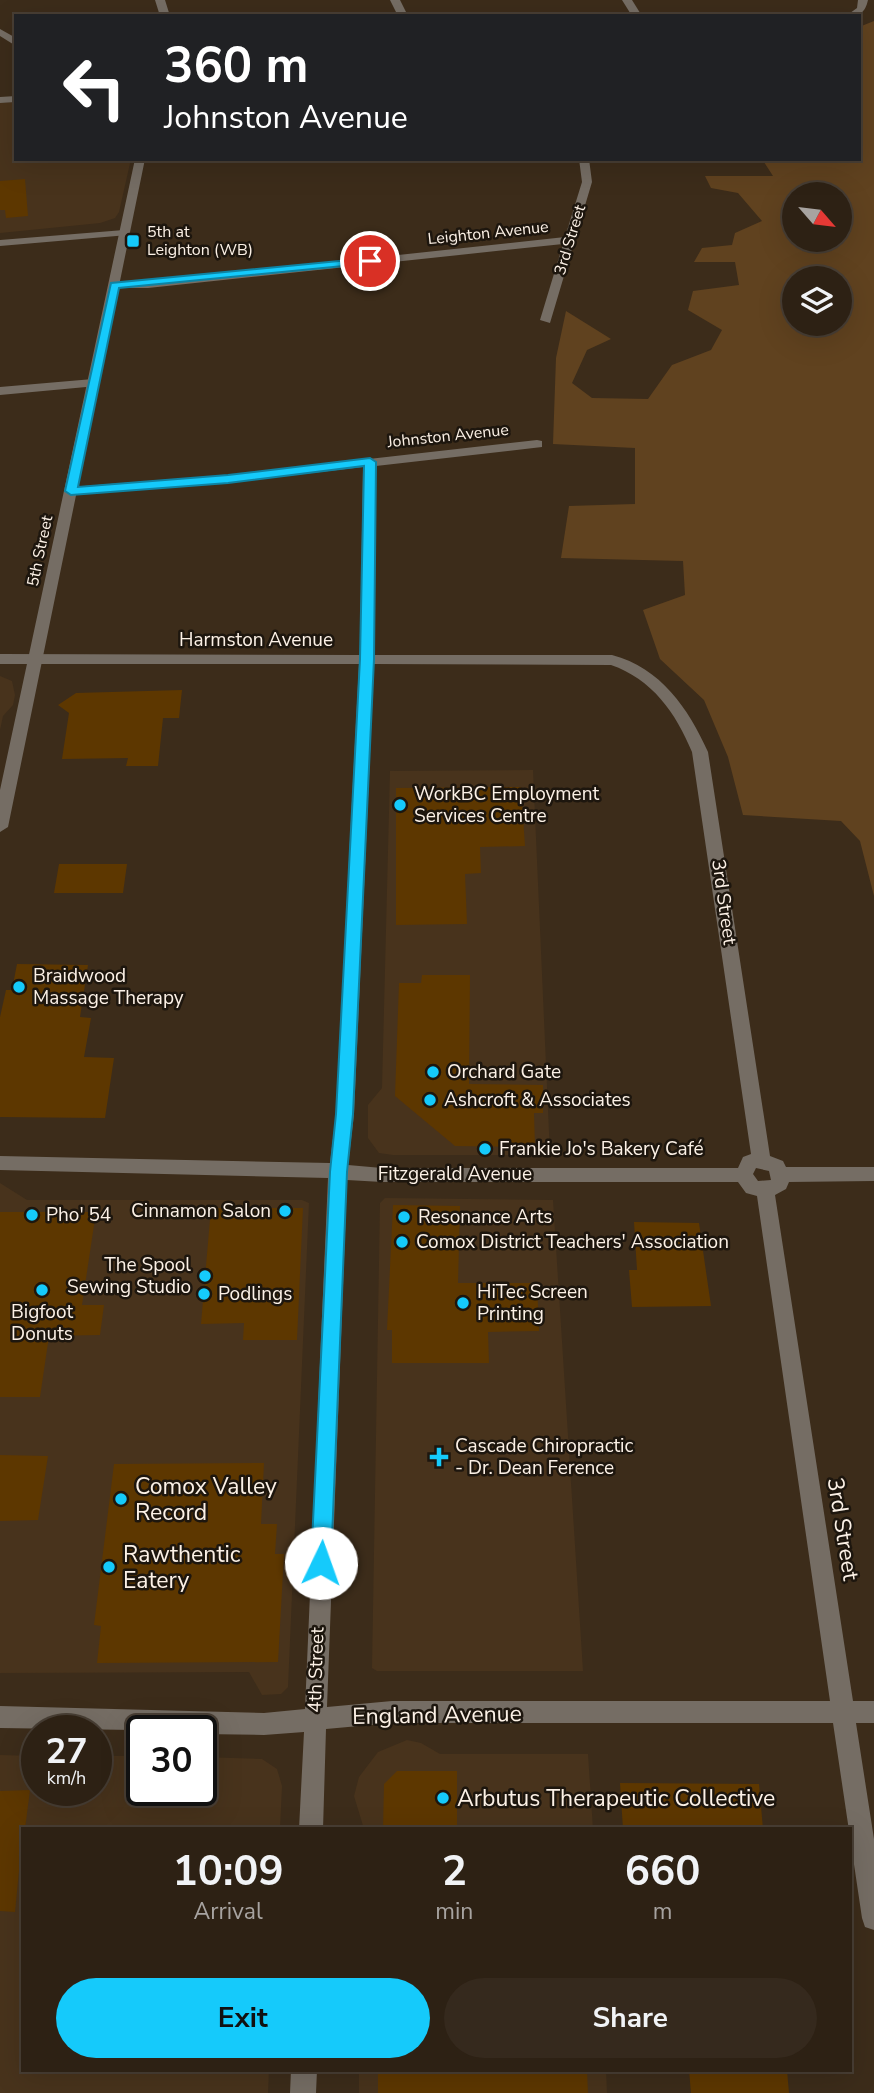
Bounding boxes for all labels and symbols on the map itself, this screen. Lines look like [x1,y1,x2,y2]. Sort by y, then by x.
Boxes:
north arrow [782,182,852,252]
street label: 3rd Street [549,202,591,278]
street label: Leighton Avenue [426,216,550,250]
place label: 5th at Leighton (WB) [147,221,253,261]
pin [340,231,400,291]
marker: 5th at Leighton (WB) [125,233,141,249]
street label: Johnston Avenue [385,419,510,453]
street label: 5th Street [22,513,58,589]
street label: Harmston Avenue [179,627,333,653]
place label: WorkBC Employment Services Centre [414,781,599,829]
marker: WorkBC Employment Services Centre [392,797,408,813]
street label: 3rd Street [705,858,743,947]
place label: Braidwood Massage Therapy [33,963,184,1011]
marker: Braidwood Massage Therapy [11,979,27,995]
place label: Orchard Gate [447,1059,561,1085]
marker: Orchard Gate [425,1064,441,1080]
place label: Ashcroft & Associates [444,1087,631,1113]
marker: Ashcroft & Associates [422,1092,438,1108]
place label: Frankie Jo's Bakery Café [499,1136,704,1162]
marker: Frankie Jo's Bakery Café [477,1141,493,1157]
street label: Fitzgerald Avenue [378,1161,532,1187]
place label: Cinnamon Salon [131,1198,271,1224]
place label: Pho' 54 [46,1202,111,1228]
marker: Cinnamon Salon [277,1203,293,1219]
place label: Resonance Arts [418,1204,553,1230]
marker: Pho' 54 [24,1207,40,1223]
marker: Resonance Arts [396,1209,412,1225]
place label: Comox District Teachers' Association [416,1229,729,1255]
marker: Comox District Teachers' Association [394,1234,410,1250]
place label: The Spool Sewing Studio [67,1252,191,1300]
marker: The Spool Sewing Studio [197,1268,213,1284]
place label: HiTec Screen Printing [477,1279,588,1327]
place label: Podlings [218,1281,292,1307]
marker: Bigfoot Donuts [34,1282,50,1298]
marker: Podlings [196,1286,212,1302]
marker: HiTec Screen Printing [455,1295,471,1311]
place label: Bigfoot Donuts [11,1299,73,1347]
place label: Cascade Chiropractic - Dr. Dean Ference [455,1433,633,1481]
marker: Cascade Chiropractic - Dr. Dean Ference [429,1447,449,1467]
place label: Comox Valley Record [135,1471,277,1528]
street label: 3rd Street [820,1475,867,1584]
marker: Comox Valley Record [113,1491,129,1507]
position arrow [284,1526,358,1600]
place label: Rawthentic Eatery [123,1539,241,1596]
marker: Rawthentic Eatery [101,1559,117,1575]
street label: 4th Street [302,1626,330,1713]
street label: England Avenue [352,1698,522,1732]
speed limit sign: 30 [126,1715,217,1806]
place label: Arbutus Therapeutic Collective [457,1783,775,1814]
marker: Arbutus Therapeutic Collective [435,1790,451,1806]

